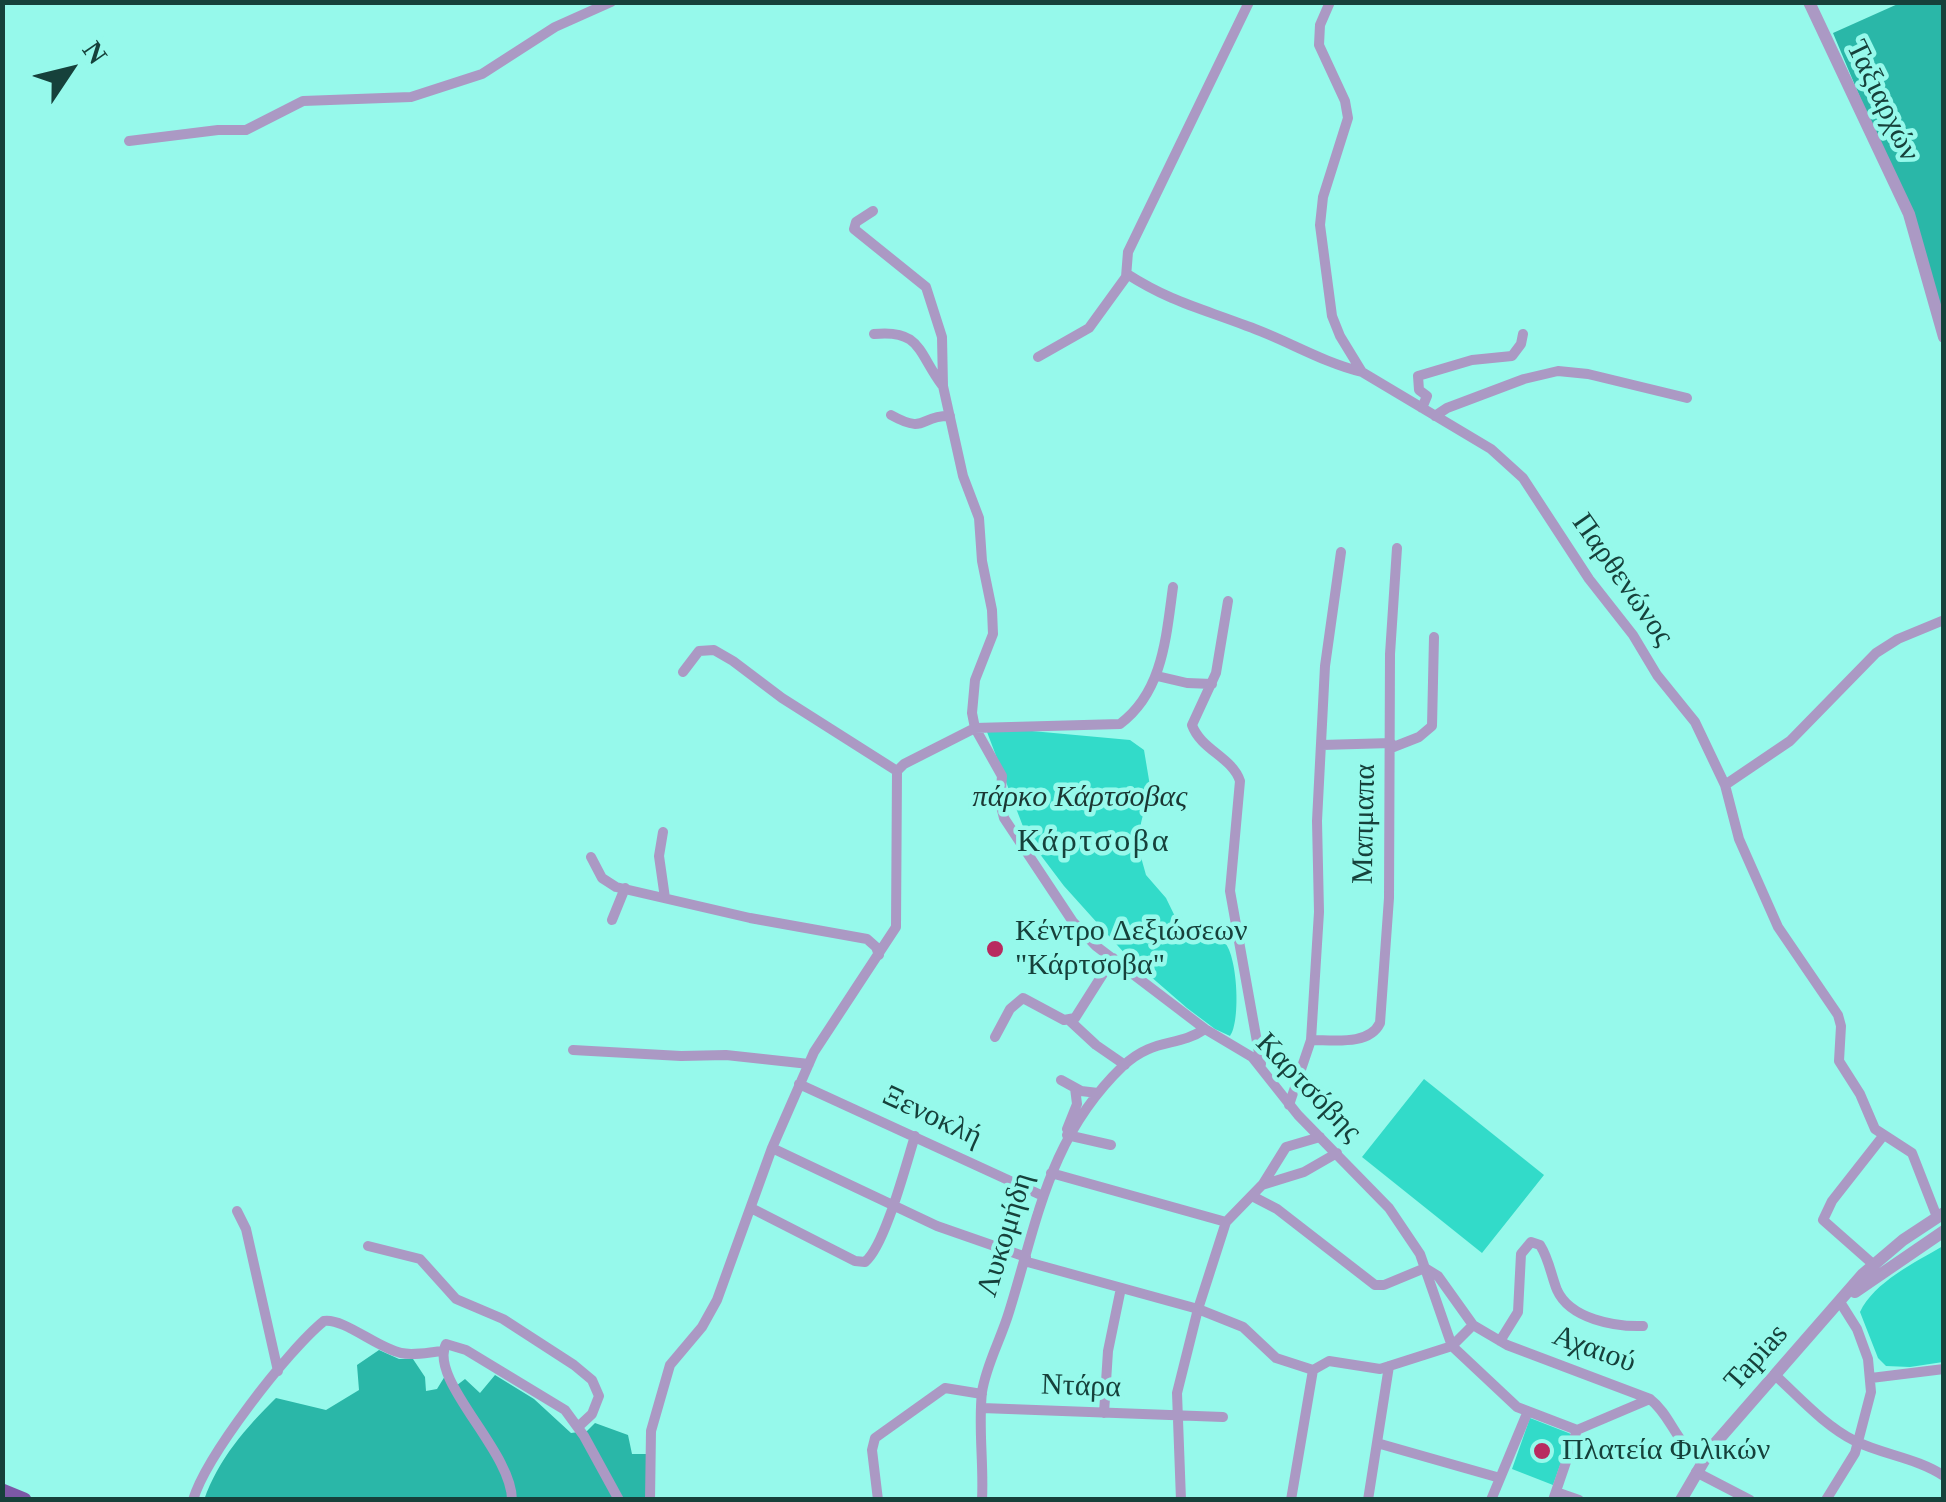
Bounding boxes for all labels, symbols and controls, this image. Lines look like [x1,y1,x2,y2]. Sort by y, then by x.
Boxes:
north arrow [20,20,120,120]
text: N [76,35,113,70]
street label: Ταξιαρχών [1837,35,1927,167]
street label: Παρθενώνος [1563,507,1681,653]
street label: Μαπμαπα [1346,764,1384,884]
park label: πάρκο Κάρτσοβας [973,780,1187,816]
district label: Κάρτσοβα [1017,824,1171,862]
place label: Κέντρο Δεξιώσεων "Κάρτσοβα" [1015,914,1248,984]
marker: Κέντρο Δεξιώσεων "Κάρτσοβα" [984,938,1006,960]
street label: Καρτσόβης [1247,1026,1369,1150]
street label: Ξενοκλή [877,1078,987,1156]
street label: Λυκομήδη [970,1169,1042,1301]
street label: Tapias [1718,1317,1796,1399]
street label: Αχαιού [1547,1318,1641,1382]
street label: Ντάρα [1040,1368,1122,1406]
place label: Πλατεία Φιλικών [1562,1433,1770,1469]
marker: Πλατεία Φιλικών [1531,1440,1553,1462]

